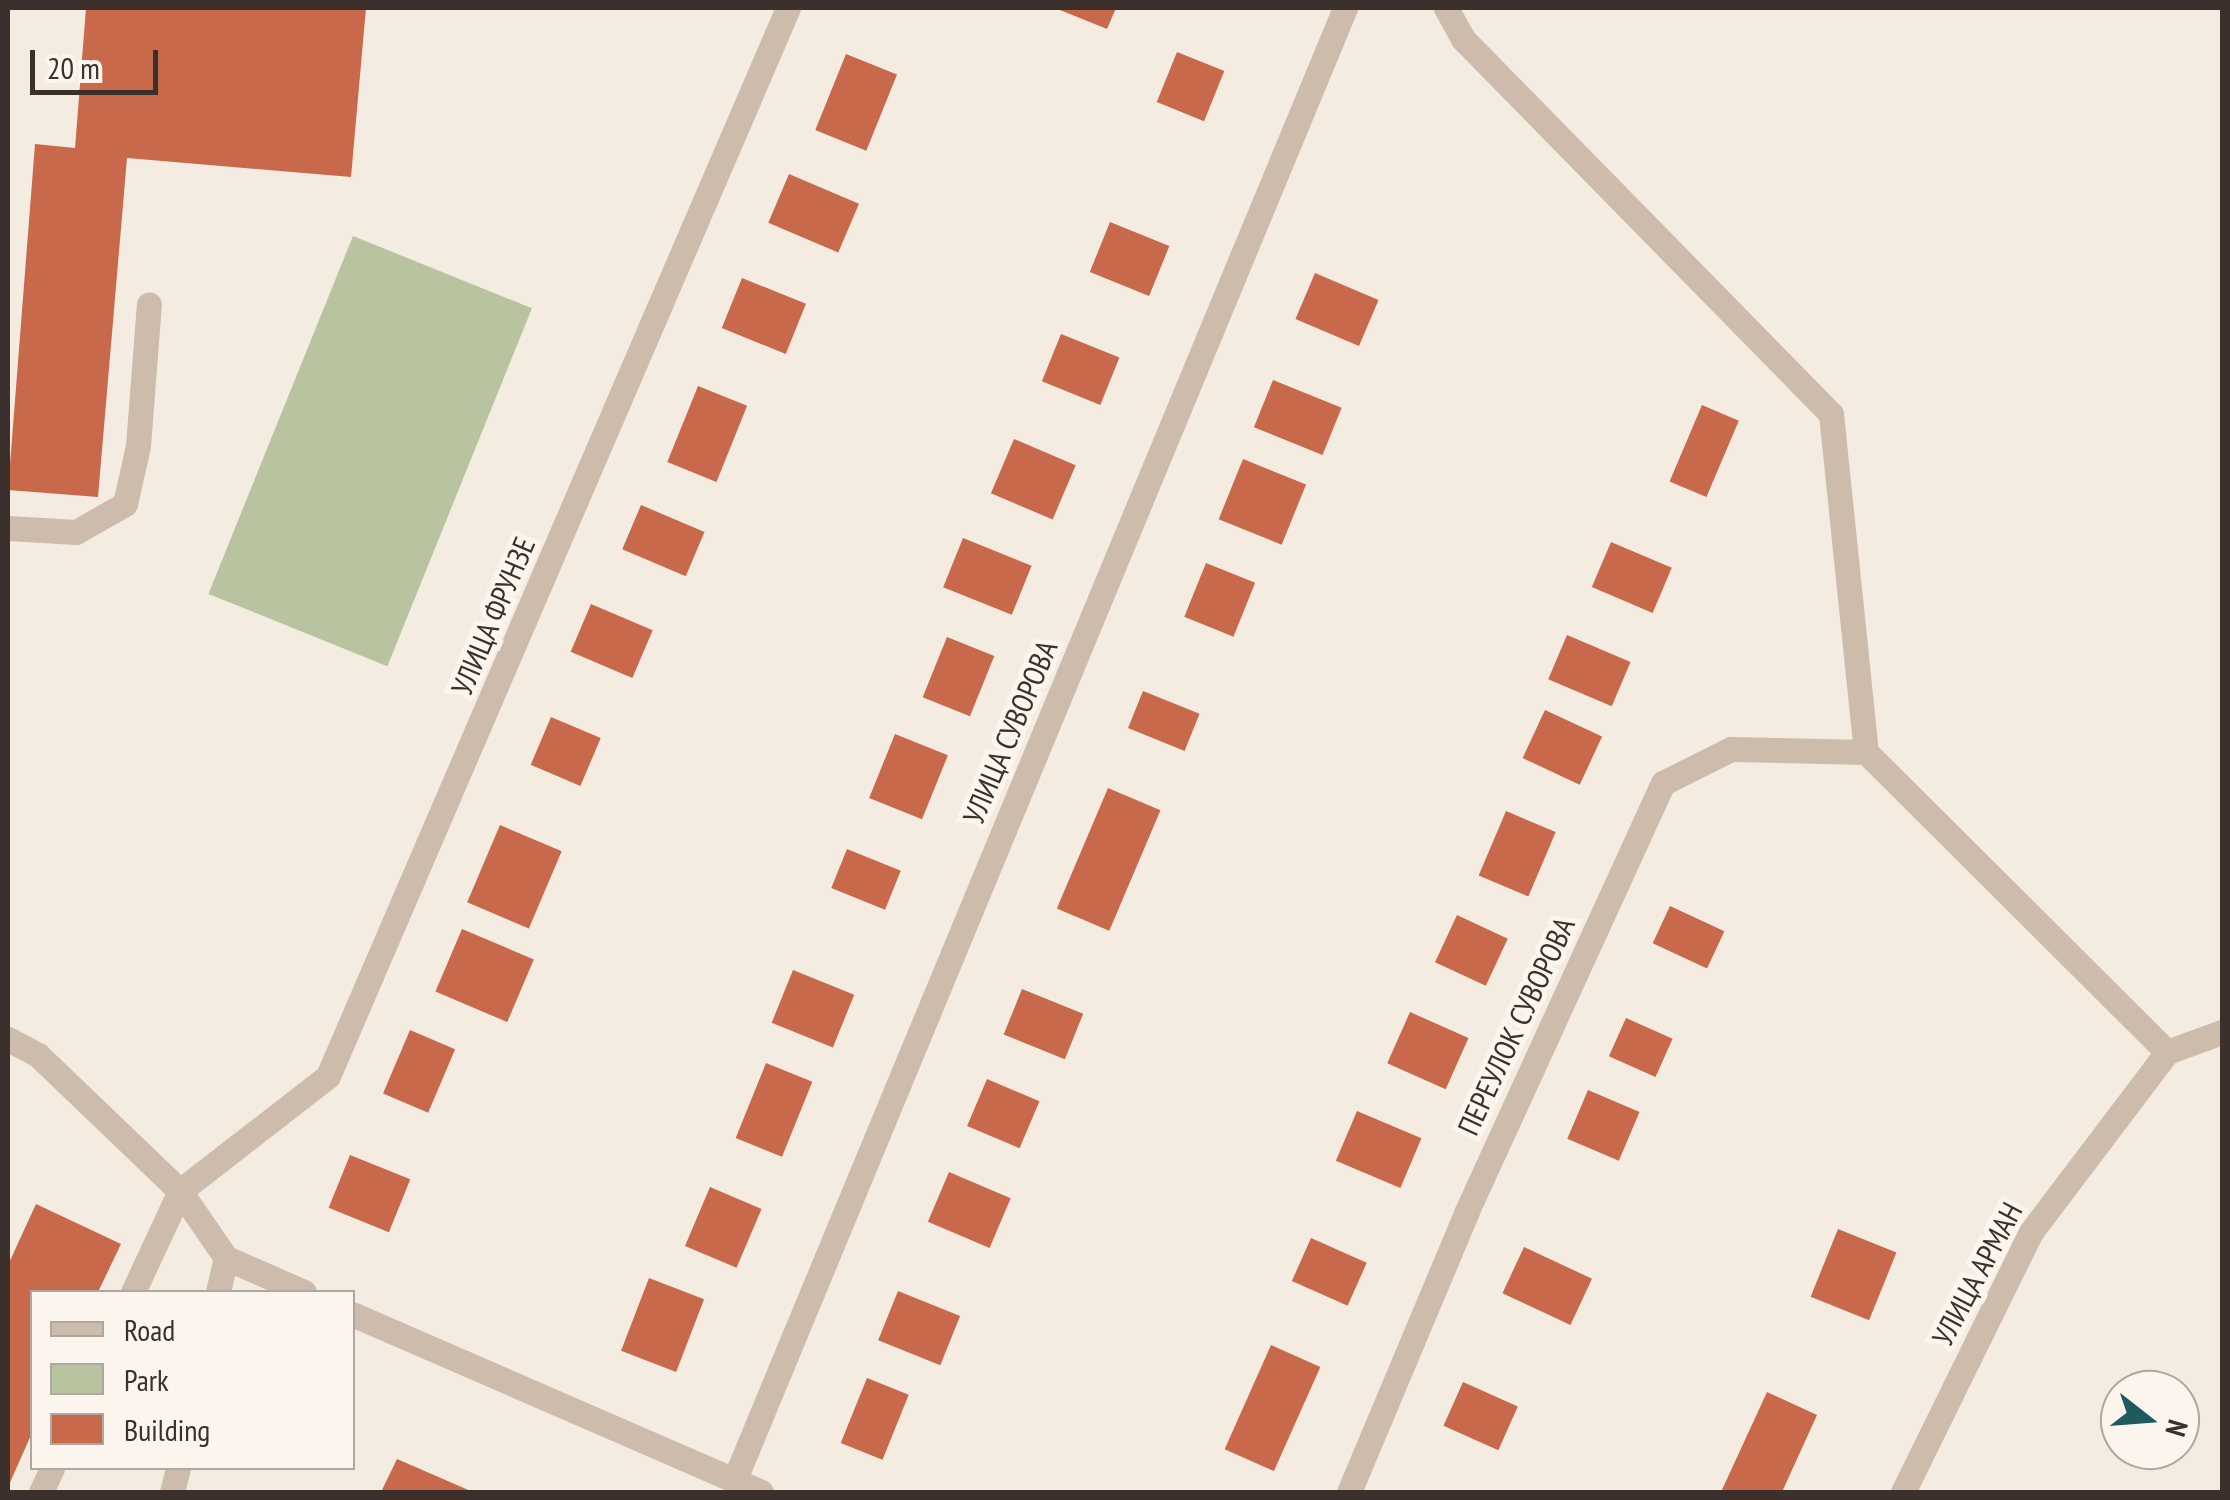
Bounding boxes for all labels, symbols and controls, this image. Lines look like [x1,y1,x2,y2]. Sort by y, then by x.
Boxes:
scale bar [35,30,162,92]
text: 20 m [47,48,100,87]
street label: УЛИЦА ФРУНЗЕ [443,531,543,701]
street label: УЛИЦА СУВОРОВА [955,634,1065,830]
street label: ПЕРЕУЛОК СУВОРОВА [1450,911,1582,1141]
street label: УЛИЦА АРМАН [1924,1195,2030,1353]
legend [30,1290,355,1470]
text: Road [124,1310,175,1349]
text: Park [124,1360,169,1399]
north arrow [2100,1370,2200,1470]
text: Building [124,1410,210,1449]
text: N [2157,1416,2197,1441]

